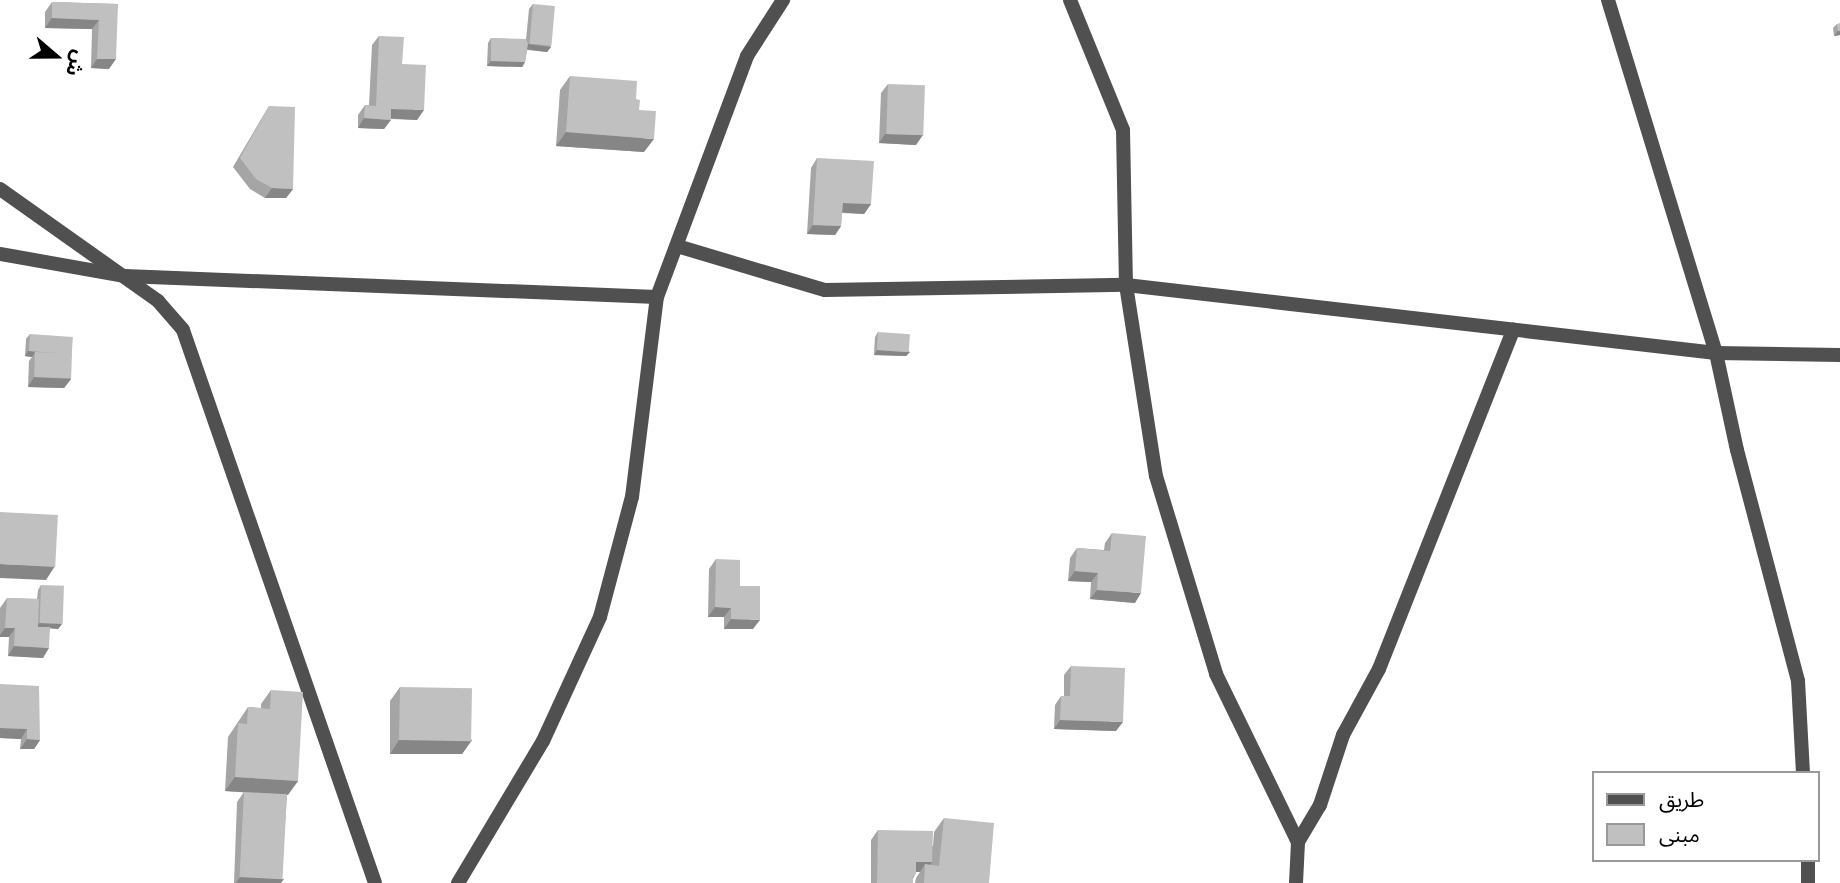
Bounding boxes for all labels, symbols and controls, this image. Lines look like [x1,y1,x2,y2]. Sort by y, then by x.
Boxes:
north arrow [21,21,91,91]
text: ش [59,47,93,80]
legend [1591,771,1819,862]
text: طريق [1659,785,1704,814]
text: مبنى [1659,820,1700,849]

